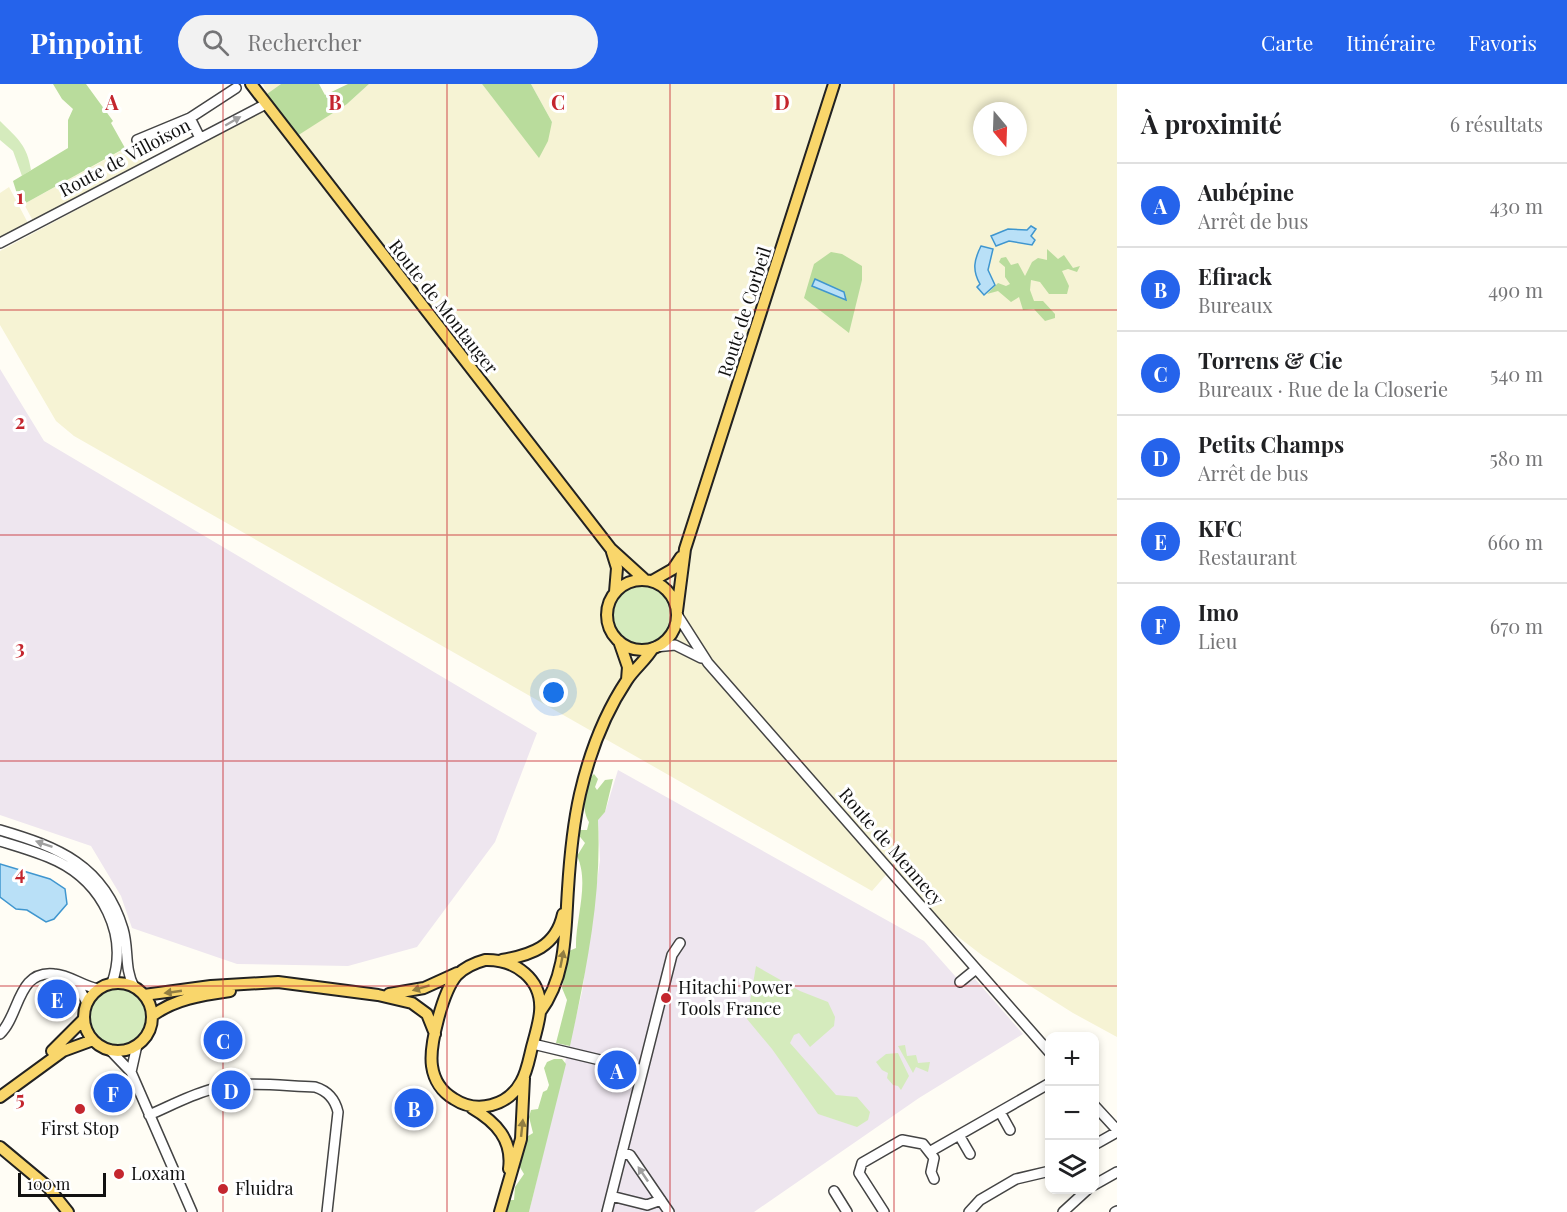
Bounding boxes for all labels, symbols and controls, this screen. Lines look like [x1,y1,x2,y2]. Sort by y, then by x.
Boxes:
search box [178,15,598,69]
text: Pinpoint [30,24,142,61]
icon: search [199,26,232,59]
text: Rechercher [247,27,362,57]
text: Carte [1261,28,1313,56]
text: Itinéraire [1346,28,1436,56]
text: Favoris [1469,28,1537,56]
text: A [104,88,119,115]
text: B [328,88,342,115]
text: C [551,88,565,115]
text: D [774,88,790,115]
north arrow [973,102,1027,156]
text: À proximité [1141,106,1282,141]
text: 6 résultats [1450,110,1543,137]
street label: Route de Villoison [55,112,195,202]
one-way arrow [225,115,241,126]
text: Aubépine [1198,177,1294,207]
text: 1 [16,182,24,209]
text: A [1154,192,1167,219]
text: 430 m [1490,192,1543,219]
text: Arrêt de bus [1198,207,1308,234]
street label: Route de Montauger [384,234,504,378]
street label: Route de Corbeil [712,244,776,380]
text: Efirack [1198,261,1272,291]
text: B [1154,276,1167,303]
text: 490 m [1488,276,1543,303]
text: Bureaux [1198,291,1273,318]
text: Torrens & Cie [1198,345,1343,375]
text: C [1153,360,1168,387]
text: 540 m [1490,360,1543,387]
text: Bureaux · Rue de la Closerie [1198,375,1448,402]
text: 2 [15,407,25,434]
text: Petits Champs [1198,429,1344,459]
text: D [1153,444,1168,471]
text: 580 m [1490,444,1543,471]
text: Arrêt de bus [1198,459,1308,486]
text: KFC [1198,513,1242,543]
text: E [1154,528,1167,555]
text: 660 m [1488,528,1543,555]
text: Restaurant [1198,543,1297,570]
text: Imo [1198,597,1239,627]
text: F [1155,612,1166,639]
text: 670 m [1490,612,1543,639]
text: Lieu [1198,627,1237,654]
text: 3 [15,633,25,660]
your location [539,678,568,707]
street label: Route de Mennecy [834,782,950,910]
one-way arrow [35,839,53,848]
text: 4 [15,858,25,885]
one-way arrow [558,949,567,968]
place label: Hitachi Power Tools France [678,975,792,1020]
pin: E [38,976,76,1022]
one-way arrow [412,984,430,993]
one-way arrow [164,987,183,996]
marker: Hitachi Power Tools France [659,991,673,1005]
pin: C [204,1018,242,1062]
map controls [1045,1032,1099,1194]
button: + [1045,1032,1099,1086]
pin: A [598,1048,636,1092]
pin: D [212,1068,250,1112]
pin: F [94,1070,132,1116]
text: 5 [15,1084,25,1111]
pin: B [394,1086,434,1130]
button: − [1045,1086,1099,1140]
marker: First Stop [73,1102,87,1116]
place label: First Stop [41,1116,119,1140]
one-way arrow [517,1118,527,1137]
button: layers [1045,1140,1099,1194]
place label: Loxam [131,1161,185,1185]
one-way arrow [638,1166,649,1182]
marker: Loxam [112,1167,126,1181]
scale bar [18,1170,106,1198]
text: 100 m [27,1173,70,1194]
place label: Fluidra [235,1176,293,1200]
marker: Fluidra [216,1182,230,1196]

